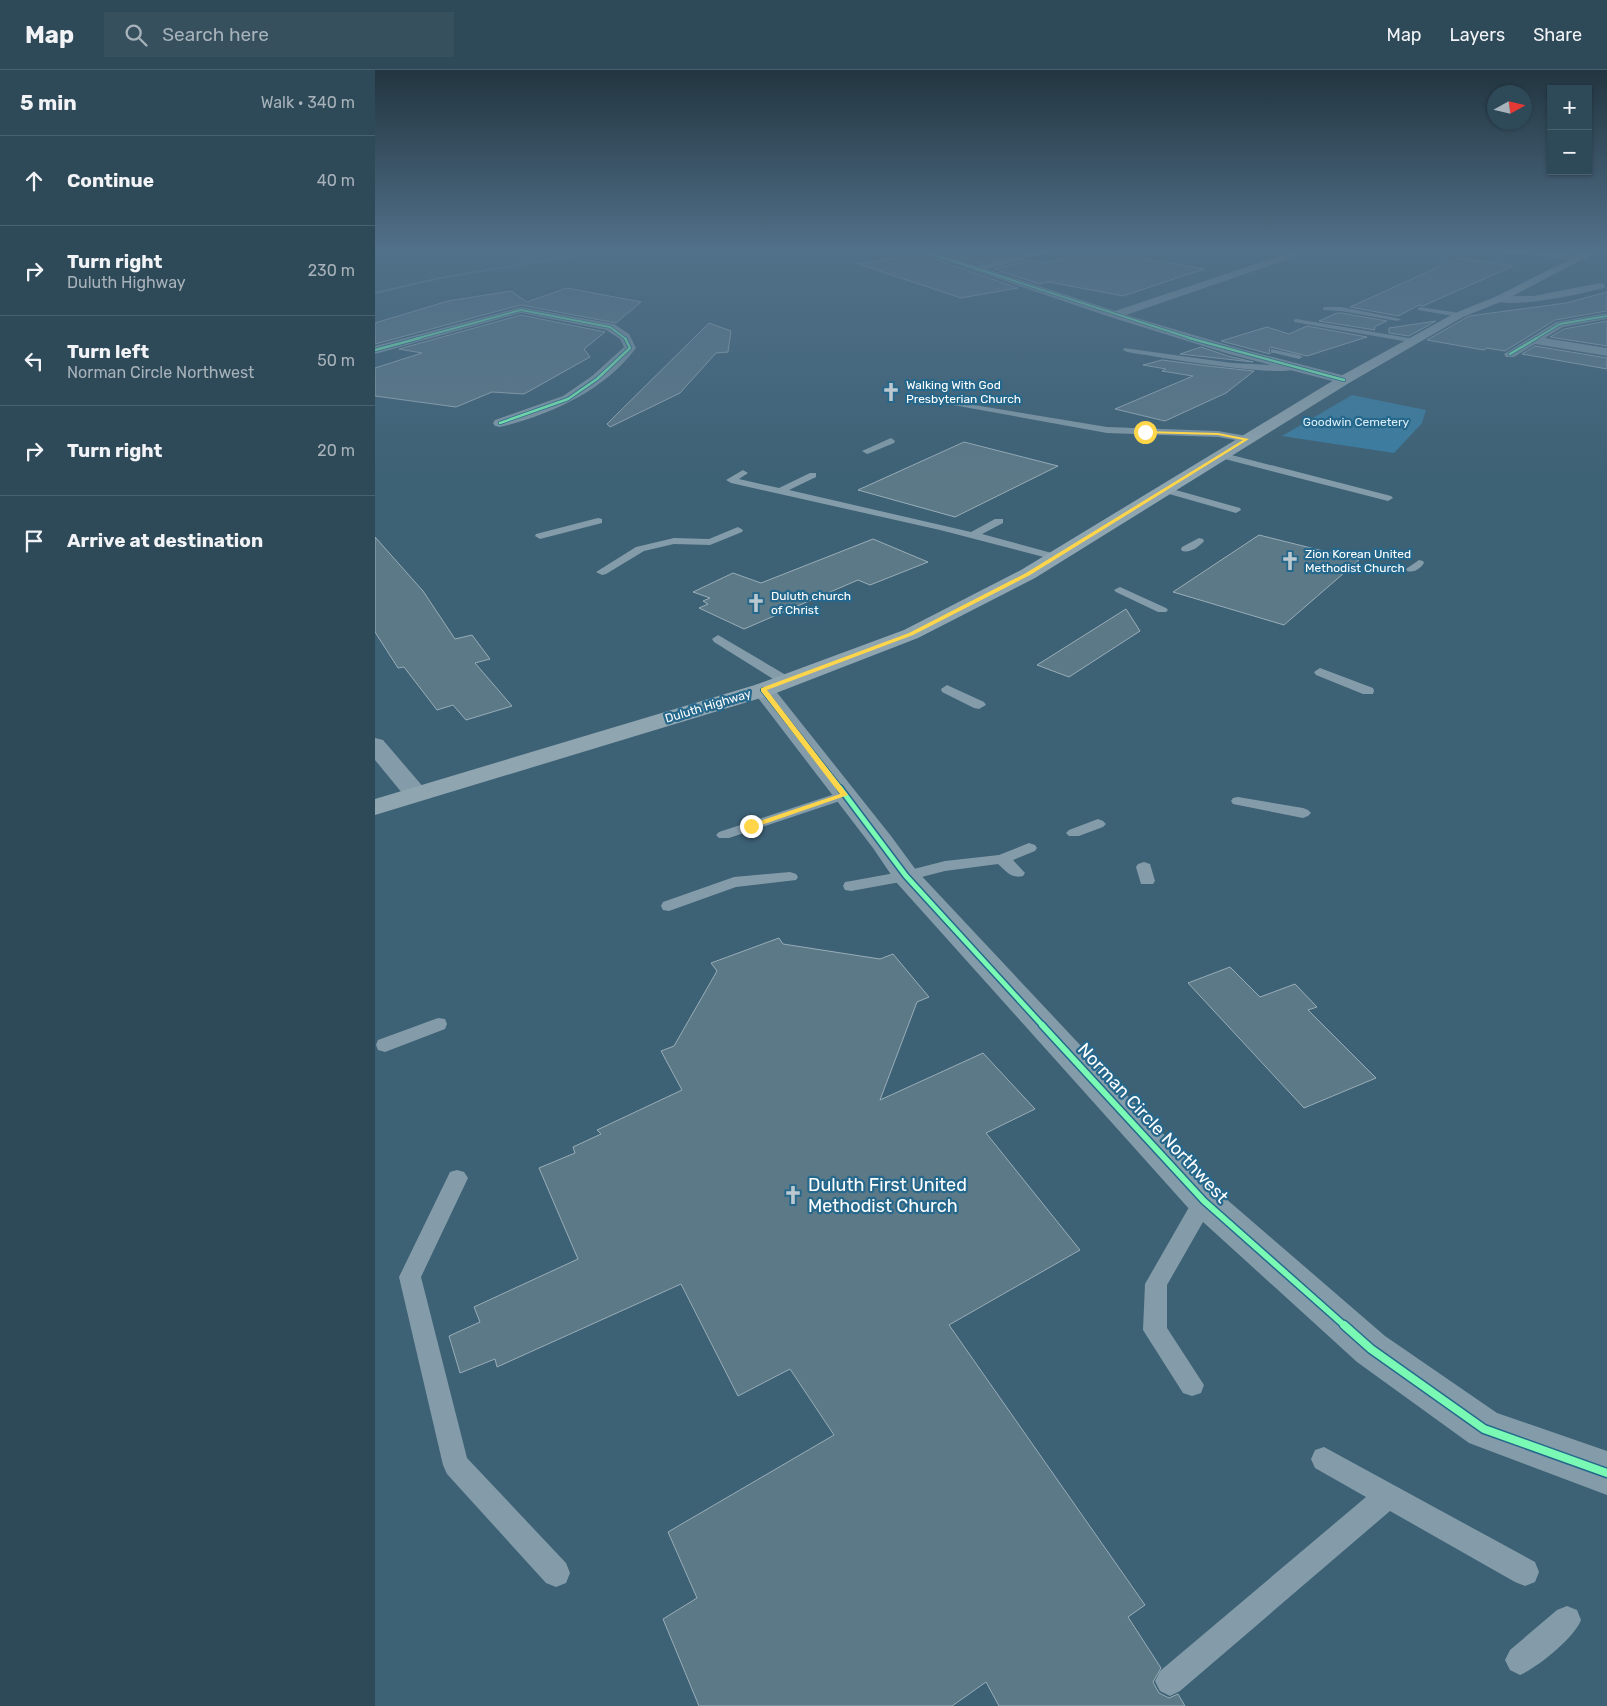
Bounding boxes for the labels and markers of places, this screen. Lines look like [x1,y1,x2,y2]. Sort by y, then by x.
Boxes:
place label: Walking With God Presbyterian Church [906,378,1021,406]
church icon: Walking With God Presbyterian Church [880,381,902,403]
place label: Zion Korean United Methodist Church [1305,547,1411,575]
church icon: Zion Korean United Methodist Church [1279,550,1301,572]
place label: Duluth church of Christ [771,589,851,617]
church icon: Duluth church of Christ [745,592,767,614]
place label: Duluth First United Methodist Church [808,1174,967,1217]
church icon: Duluth First United Methodist Church [782,1184,804,1206]

